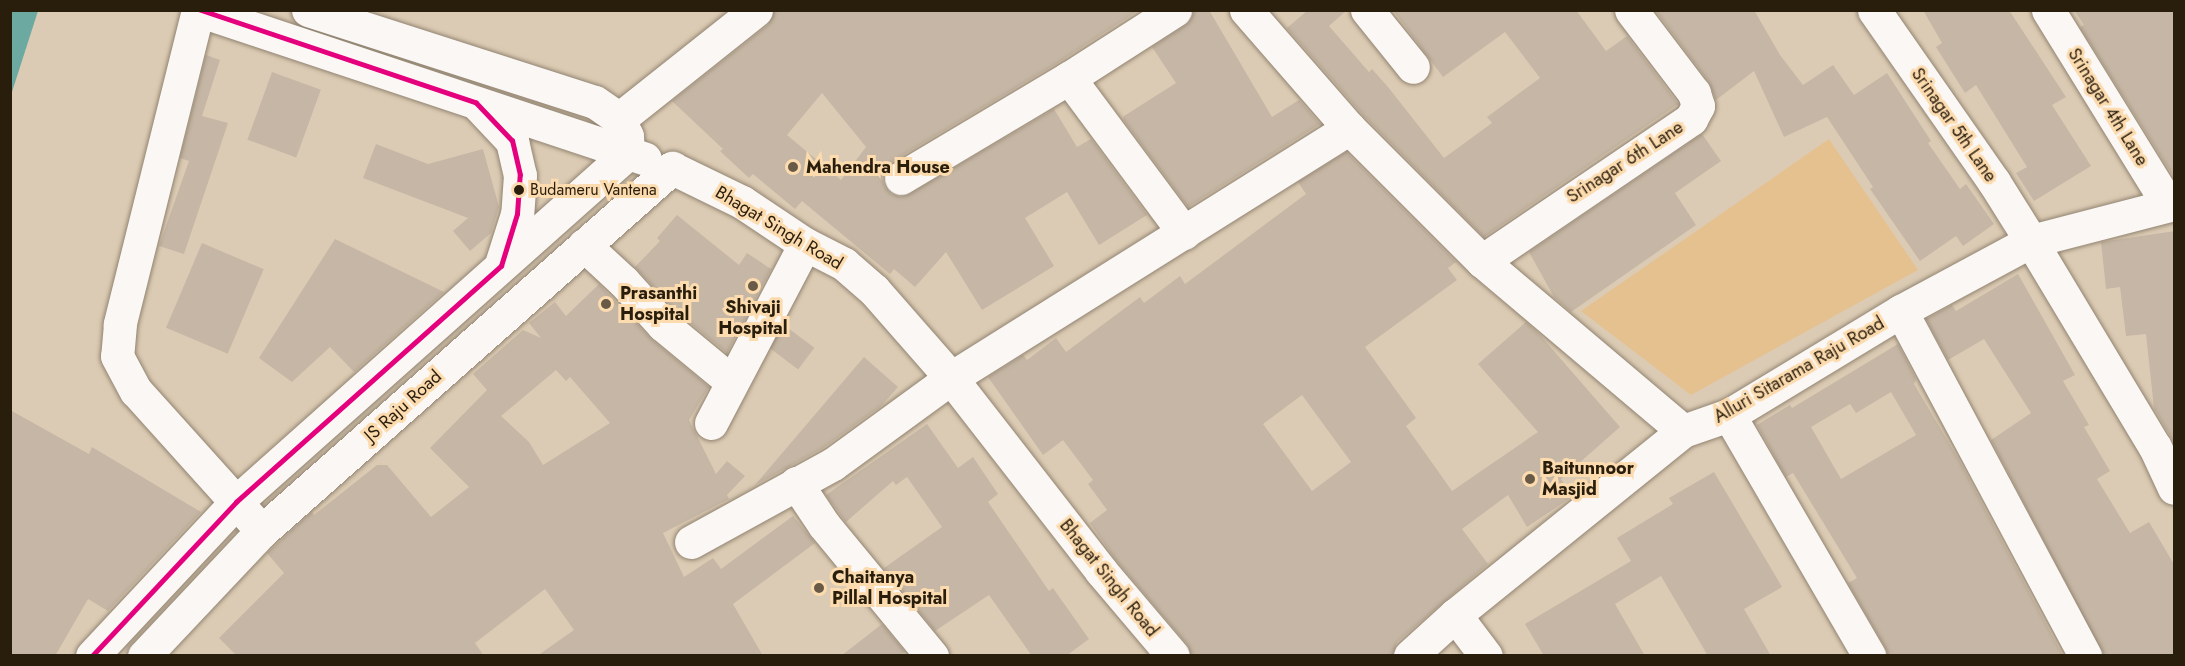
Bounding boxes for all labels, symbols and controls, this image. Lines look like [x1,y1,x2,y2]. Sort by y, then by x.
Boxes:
street label: Srinagar 4th Lane [2063,44,2153,170]
street label: Srinagar 5th Lane [1907,64,2001,186]
street label: Srinagar 6th Lane [1563,116,1687,208]
place label: Mahendra House [806,156,950,178]
marker: Mahendra House [784,158,802,176]
place label: Budameru Vantena [530,180,657,200]
street label: Bhagat Singh Road [711,181,847,275]
marker: Budameru Vantena [513,184,525,196]
marker: Shivaji Hospital [744,277,762,295]
place label: Prasanthi Hospital [620,283,697,326]
marker: Prasanthi Hospital [597,295,615,313]
place label: Shivaji Hospital [718,297,788,340]
street label: Alluri Sitarama Raju Road [1710,312,1888,428]
street label: JS Raju Road [360,366,446,446]
place label: Baitunnoor Masjid [1542,458,1634,500]
marker: Baitunnoor Masjid [1523,472,1537,486]
street label: Bhagat Singh Road [1055,515,1163,641]
place label: Chaitanya Pillal Hospital [832,567,947,610]
marker: Chaitanya Pillal Hospital [810,579,828,597]

